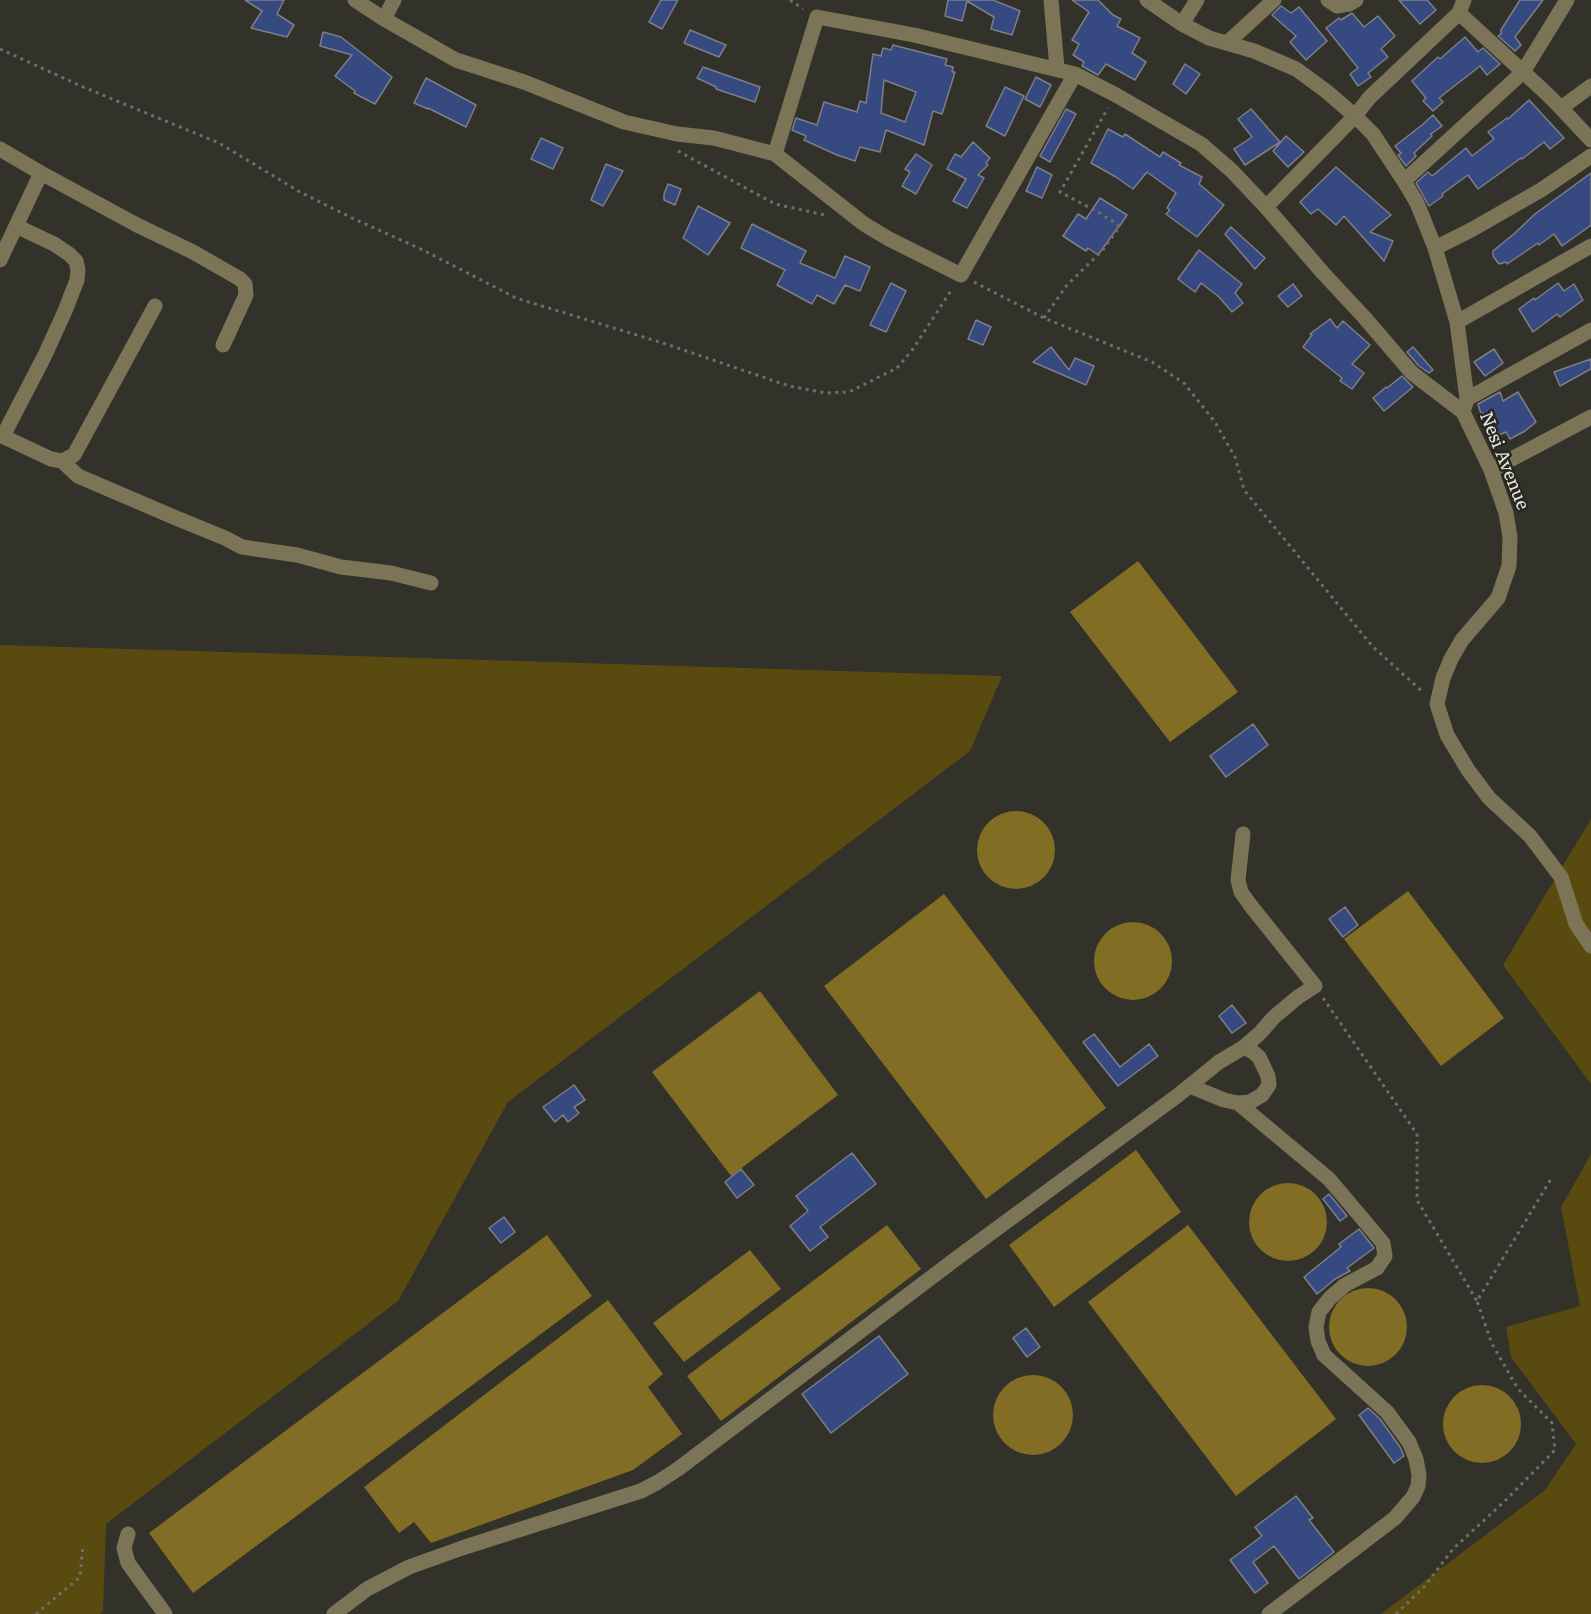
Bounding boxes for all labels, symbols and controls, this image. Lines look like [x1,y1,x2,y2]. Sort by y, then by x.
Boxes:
street label: Nesi Avenue [1474,409,1534,513]

